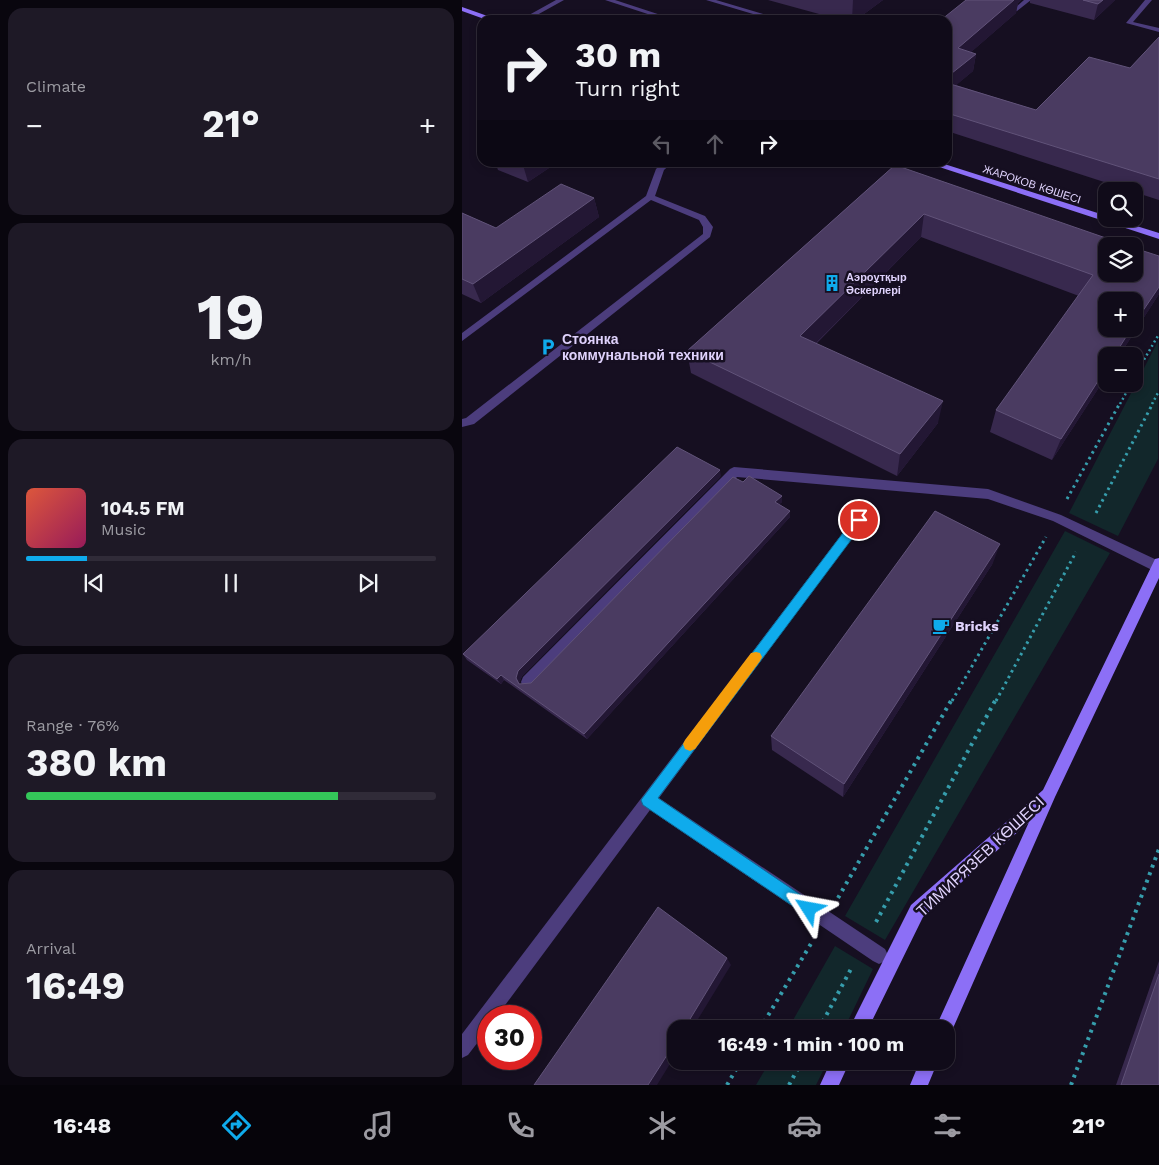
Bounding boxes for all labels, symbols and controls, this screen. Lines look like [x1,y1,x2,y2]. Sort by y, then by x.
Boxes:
text: 30 m [575,34,661,76]
icon: right [492,35,557,100]
text: Turn right [575,76,680,101]
text: Climate [26,77,86,96]
text: 21° [202,102,260,146]
text: − [26,109,43,142]
text: + [419,109,436,142]
icon: left [648,130,676,158]
icon: ahead [701,130,729,158]
icon: right [754,130,782,158]
street label: ЖАРОКОВ КӨШЕСІ [981,162,1083,206]
map controls [1098,182,1143,392]
button: search [1098,182,1143,227]
button: layers [1098,237,1143,282]
place label: Аэроұтқыр Әскерлері [846,271,907,297]
building icon: Аэроұтқыр Әскерлері [822,273,842,293]
text: 19 [197,279,265,355]
button: + [1098,292,1143,337]
place label: Стоянка коммунальной техники [562,331,724,363]
parking icon: Стоянка коммунальной техники [538,337,558,357]
button: − [1098,347,1143,392]
text: km/h [210,350,252,369]
text: 104.5 FM [101,497,185,520]
pin [838,499,880,541]
icon: arrive [845,506,873,534]
text: Music [101,520,146,539]
icon: previous [80,569,108,597]
icon: pause [217,569,245,597]
icon: next [354,569,382,597]
cafe icon: Bricks [931,616,951,636]
place label: Bricks [955,618,999,634]
text: Range · 76% [26,716,119,735]
text: 380 km [26,741,167,785]
street label: ТИМИРЯЗЕВ КӨШЕСІ [913,792,1048,920]
position arrow [782,882,834,934]
text: Arrival [26,939,76,958]
text: 16:49 [26,964,125,1008]
speed limit sign: 30 [477,1005,542,1070]
text: 16:49 · 1 min · 100 m [718,1033,904,1056]
icon: directions [219,1108,254,1143]
icon: music [361,1108,396,1143]
icon: phone [503,1108,538,1143]
icon: climate [645,1108,680,1143]
icon: car [787,1108,822,1143]
icon: filters [930,1108,965,1143]
text: 16:48 [54,1113,111,1138]
text: 21° [1072,1113,1105,1138]

